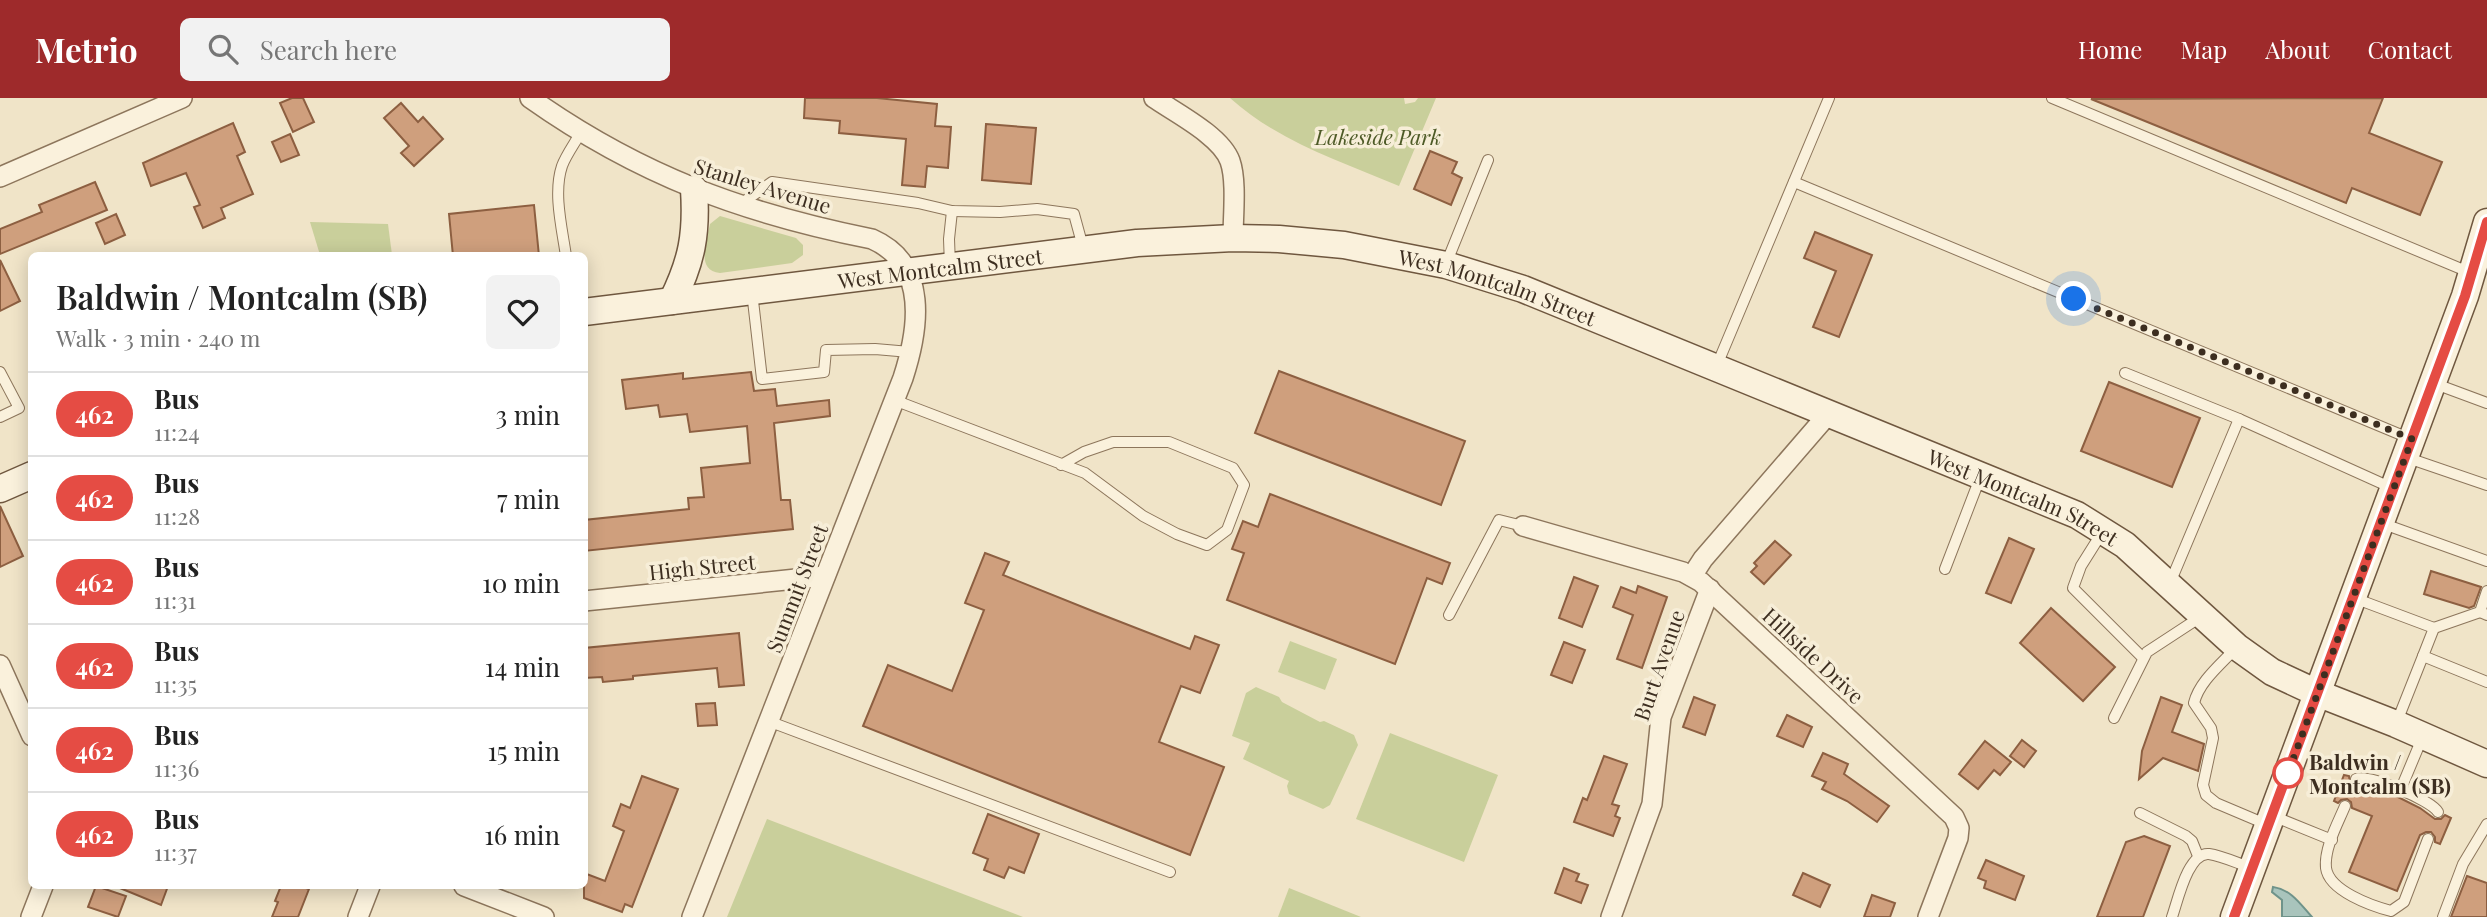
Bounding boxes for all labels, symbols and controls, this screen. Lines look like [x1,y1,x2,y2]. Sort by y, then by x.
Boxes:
search box [180,18,670,81]
text: Metrio [35,27,138,71]
icon: search [204,30,242,68]
text: Search here [260,32,397,67]
text: Home [2078,33,2142,65]
text: Map [2180,33,2227,65]
text: About [2265,33,2329,65]
text: Contact [2367,33,2452,65]
park label: Lakeside Park [1314,122,1441,150]
street label: Stanley Avenue [691,151,835,219]
street label: West Montcalm Street [835,241,1045,294]
street label: West Montcalm Street [1395,242,1601,332]
text: Baldwin / Montcalm (SB) [56,274,428,318]
button: heart [486,275,560,349]
your location [2056,281,2091,316]
text: Walk · 3 min · 240 m [56,322,260,353]
text: Bus [154,381,199,416]
text: 3 min [496,397,560,432]
text: 462 [75,398,114,430]
text: 11:24 [154,416,200,447]
street label: West Montcalm Street [1923,441,2124,552]
text: Bus [154,465,199,500]
text: 7 min [497,481,560,516]
text: 462 [75,482,114,514]
text: 11:28 [154,500,200,531]
street label: Summit Street [759,519,834,656]
street label: High Street [647,546,757,586]
text: Bus [154,549,199,584]
text: 10 min [482,565,560,600]
text: 462 [75,566,114,598]
text: 11:31 [154,584,196,615]
street label: Hillside Drive [1757,601,1871,709]
street label: Burt Avenue [1626,606,1690,724]
text: Bus [154,633,199,668]
text: 14 min [485,649,560,684]
text: 462 [75,650,114,682]
text: 11:35 [154,668,197,699]
text: Bus [154,717,199,752]
text: 15 min [488,733,560,768]
text: 462 [75,734,114,766]
place label: Baldwin / Montcalm (SB) [2309,747,2451,799]
text: 11:36 [154,752,199,783]
marker: Baldwin / Montcalm (SB) [2273,758,2303,788]
text: Bus [154,801,199,836]
text: 16 min [484,817,560,852]
text: 462 [75,818,114,850]
text: 11:37 [154,836,197,867]

